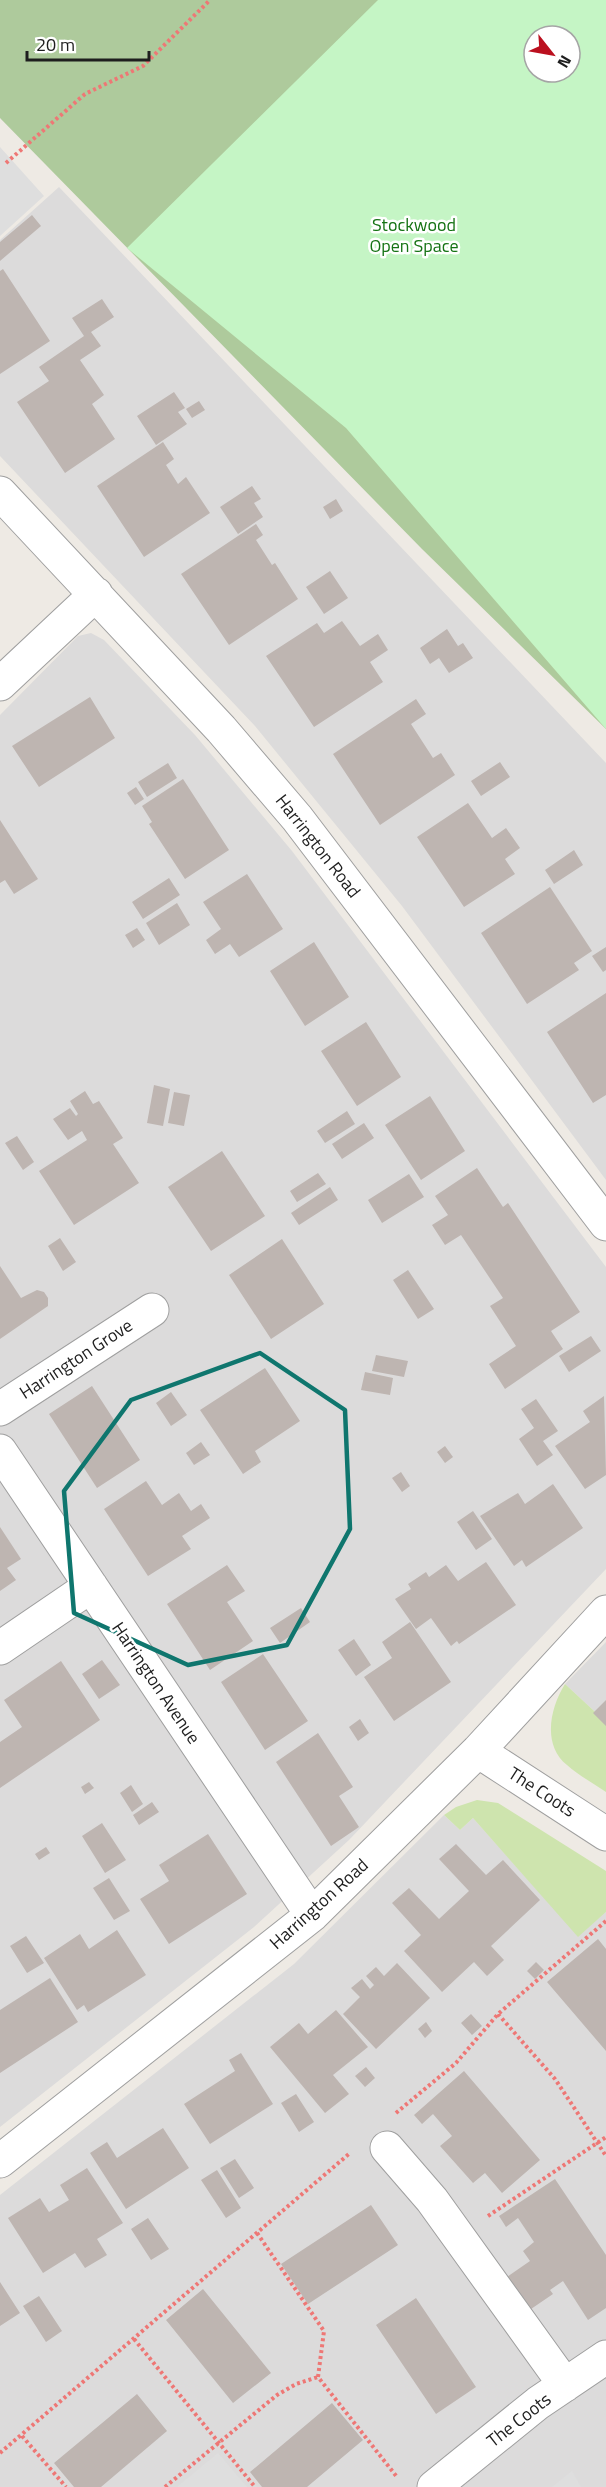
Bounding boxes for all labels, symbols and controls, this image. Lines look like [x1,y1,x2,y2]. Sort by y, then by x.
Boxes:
scale bar [27,24,148,62]
north arrow [522,24,582,84]
text: 20 m [36,31,75,58]
text: N [552,51,578,73]
park label: Stockwood Open Space [369,211,459,259]
street label: Harrington Road [269,788,367,903]
street label: Harrington Grove [14,1312,138,1405]
street label: Harrington Avenue [105,1616,207,1749]
street label: The Coots [503,1760,581,1823]
street label: Harrington Road [263,1852,374,1955]
street label: The Coots [481,2386,557,2453]

